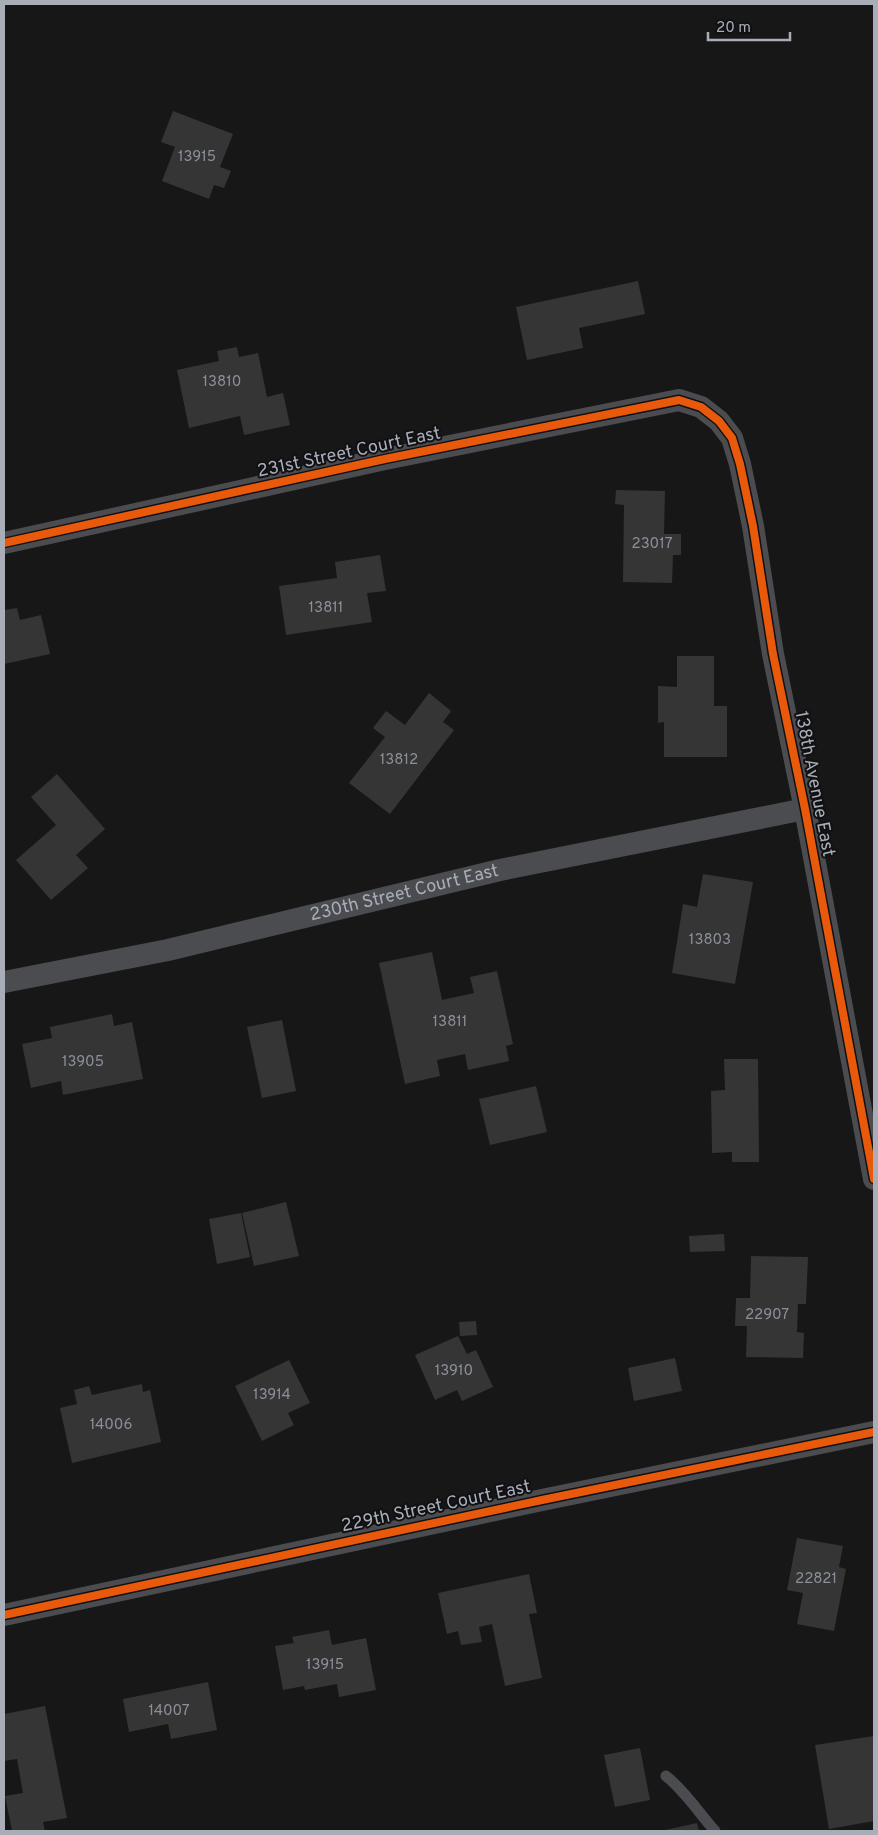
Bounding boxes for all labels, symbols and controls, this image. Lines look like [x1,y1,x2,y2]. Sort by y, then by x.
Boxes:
scale bar [708,10,790,42]
text: 20 m [716,19,751,38]
house number: 13915 [178,148,216,167]
house number: 13810 [203,373,242,392]
street label: 231st Street Court East [255,422,443,484]
house number: 23017 [631,535,673,554]
house number: 13811 [309,599,343,618]
street label: 138th Avenue East [789,709,839,859]
house number: 13812 [380,751,418,770]
street label: 230th Street Court East [307,859,501,927]
house number: 13803 [689,931,731,950]
house number: 13811 [433,1013,467,1032]
house number: 13905 [62,1053,104,1072]
house number: 22907 [745,1306,789,1325]
house number: 13910 [435,1362,473,1381]
house number: 13914 [253,1386,291,1405]
house number: 14006 [90,1416,132,1435]
street label: 229th Street Court East [339,1476,533,1538]
house number: 22821 [795,1570,837,1589]
house number: 13915 [306,1656,344,1675]
house number: 14007 [148,1702,190,1721]

